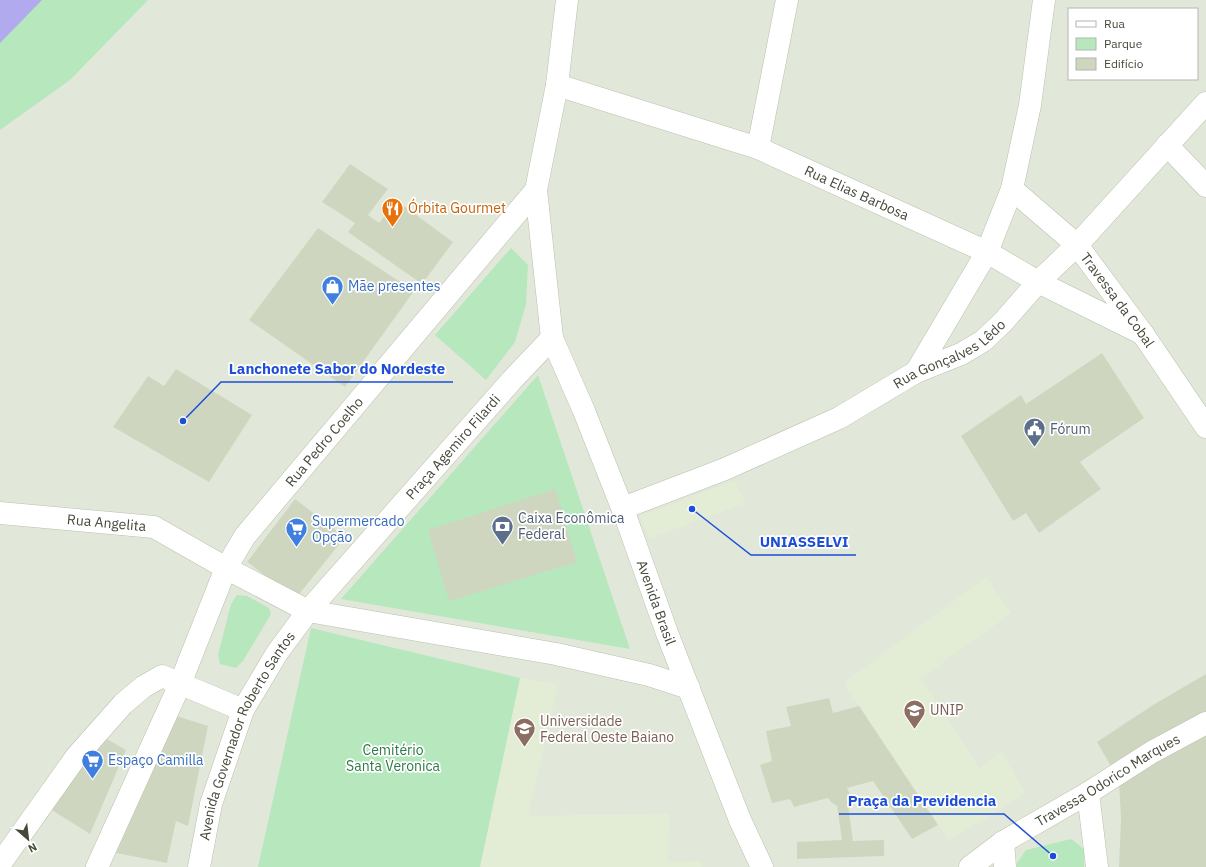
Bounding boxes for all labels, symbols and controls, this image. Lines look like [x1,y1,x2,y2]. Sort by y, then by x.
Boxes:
legend [1068,8,1198,80]
text: Rua [1104,16,1125,31]
text: Parque [1104,36,1143,51]
text: Edifício [1104,56,1144,71]
street label: Rua Elias Barbosa [802,161,912,225]
restaurant icon: Órbita Gourmet [379,195,405,228]
place label: Órbita Gourmet [408,198,506,217]
street label: Travessa da Cobal [1077,249,1159,351]
shop icon: Mãe presentes [319,273,345,306]
place label: Mãe presentes [348,277,441,295]
street label: Rua Gonçalves Lêdo [890,315,1009,393]
callout: Lanchonete Sabor do Nordeste [221,355,453,382]
text: Lanchonete Sabor do Nordeste [229,359,445,378]
street label: Praça Agemiro Filardi [402,391,504,503]
street label: Rua Pedro Coelho [281,393,367,490]
public building icon: Fórum [1021,416,1047,449]
place label: Fórum [1050,420,1091,438]
place label: Caixa Econômica Federal [518,509,625,543]
street label: Rua Angelita [66,510,147,535]
place label: Supermercado Opção [312,512,405,546]
bank icon: Caixa Econômica Federal [490,513,516,546]
supermarket icon: Supermercado Opção [283,516,309,549]
callout: UNIASSELVI [751,528,856,555]
text: UNIASSELVI [760,532,848,551]
street label: Avenida Brasil [633,557,680,648]
street label: Avenida Governador Roberto Santos [195,628,299,842]
school or university icon: UNIP [902,697,928,730]
place label: UNIP [930,701,963,719]
place label: Universidade Federal Oeste Baiano [540,712,674,746]
school or university icon: Universidade Federal Oeste Baiano [511,716,537,749]
street label: Travessa Odorico Marques [1032,730,1183,830]
park label: Cemitério Santa Veronica [346,741,440,775]
supermarket icon: Espaço Camilla [80,747,106,780]
place label: Espaço Camilla [108,751,204,769]
callout: Praça da Previdencia [839,787,1004,814]
text: Praça da Previdencia [848,791,997,810]
north arrow [8,819,48,859]
text: N [26,840,39,856]

